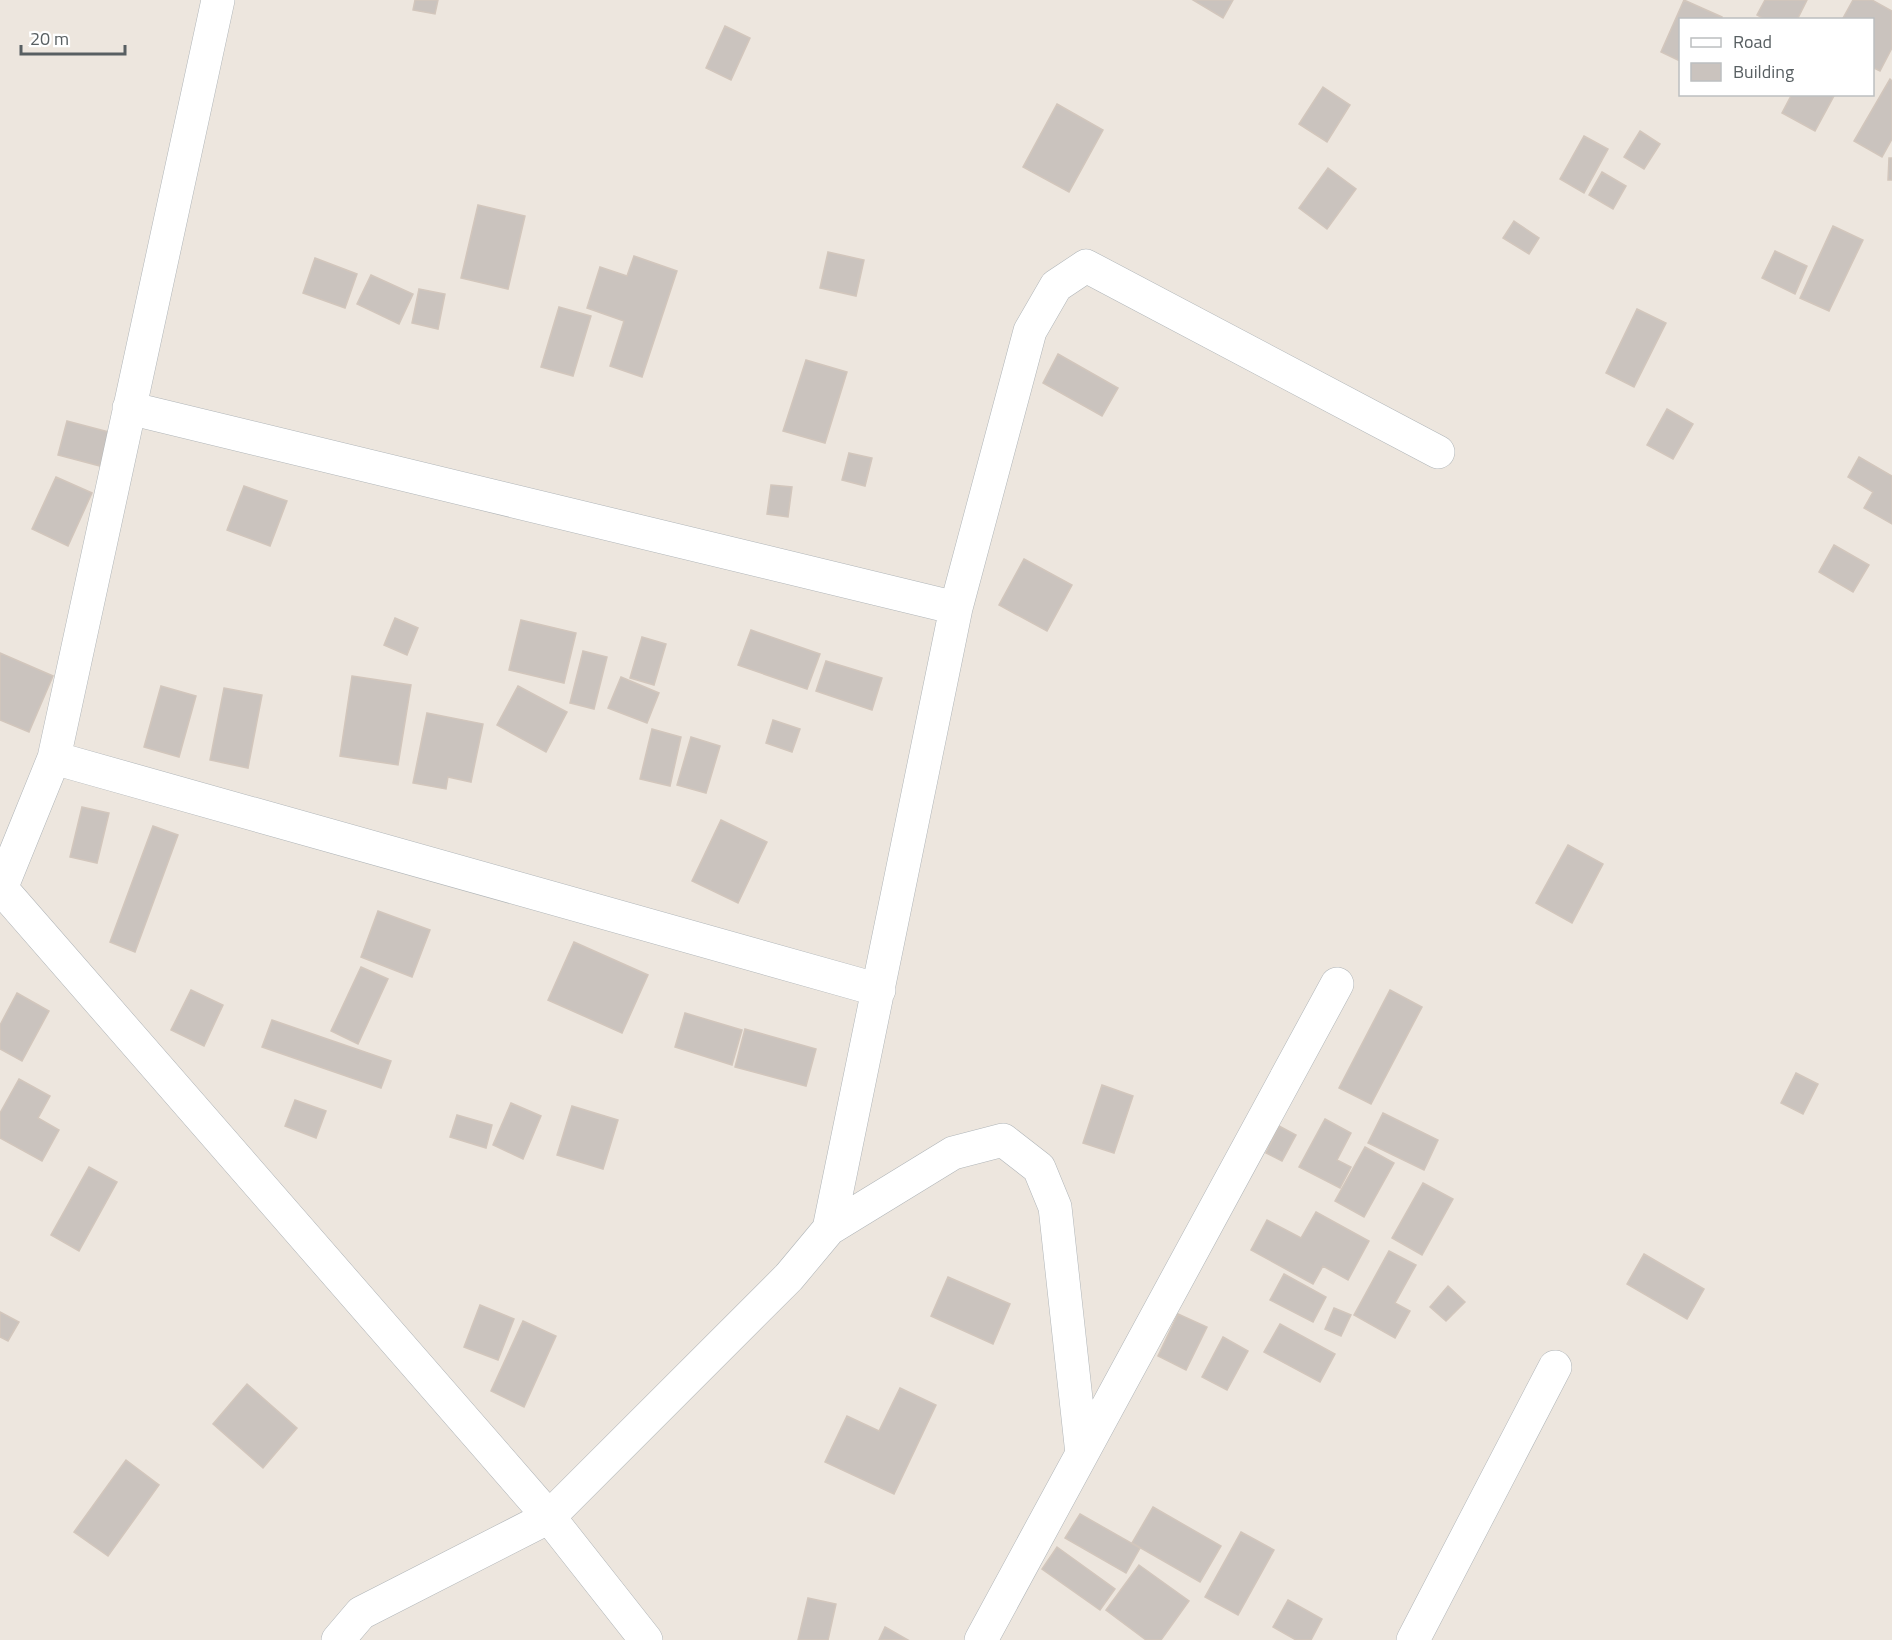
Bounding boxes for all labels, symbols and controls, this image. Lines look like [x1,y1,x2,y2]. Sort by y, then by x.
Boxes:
scale bar [21,18,124,56]
legend [1679,18,1874,96]
text: 20 m [30,25,69,52]
text: Road [1733,28,1772,55]
text: Building [1733,58,1794,85]

